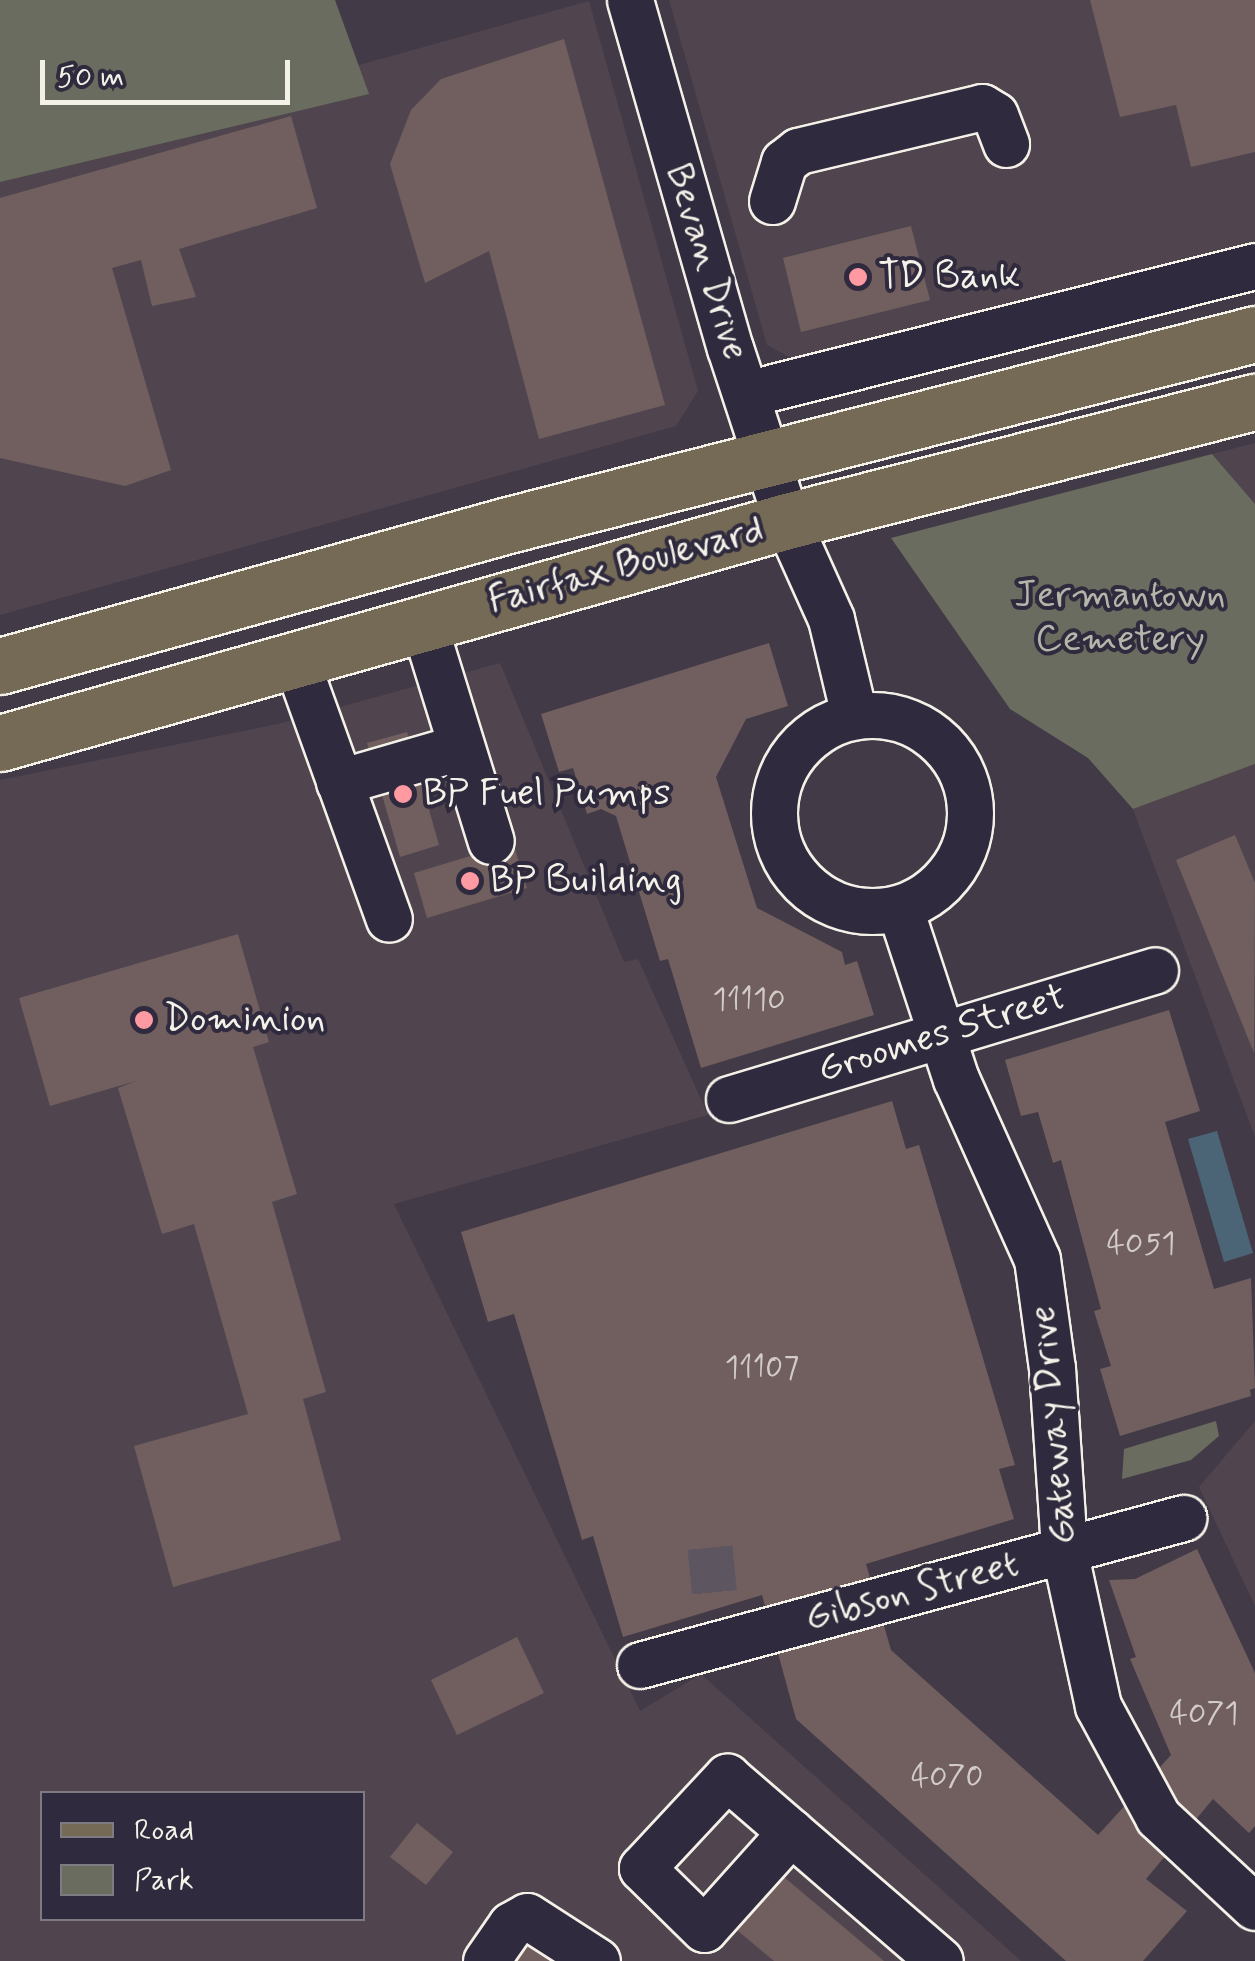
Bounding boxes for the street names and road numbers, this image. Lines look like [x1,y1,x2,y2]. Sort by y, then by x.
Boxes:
street label: Bevan Drive [654,158,758,366]
street label: Fairfax Boulevard [483,507,769,625]
street label: Groomes Street [813,975,1071,1093]
street label: Gateway Drive [1021,1305,1087,1545]
street label: Gibson Street [798,1541,1026,1643]

